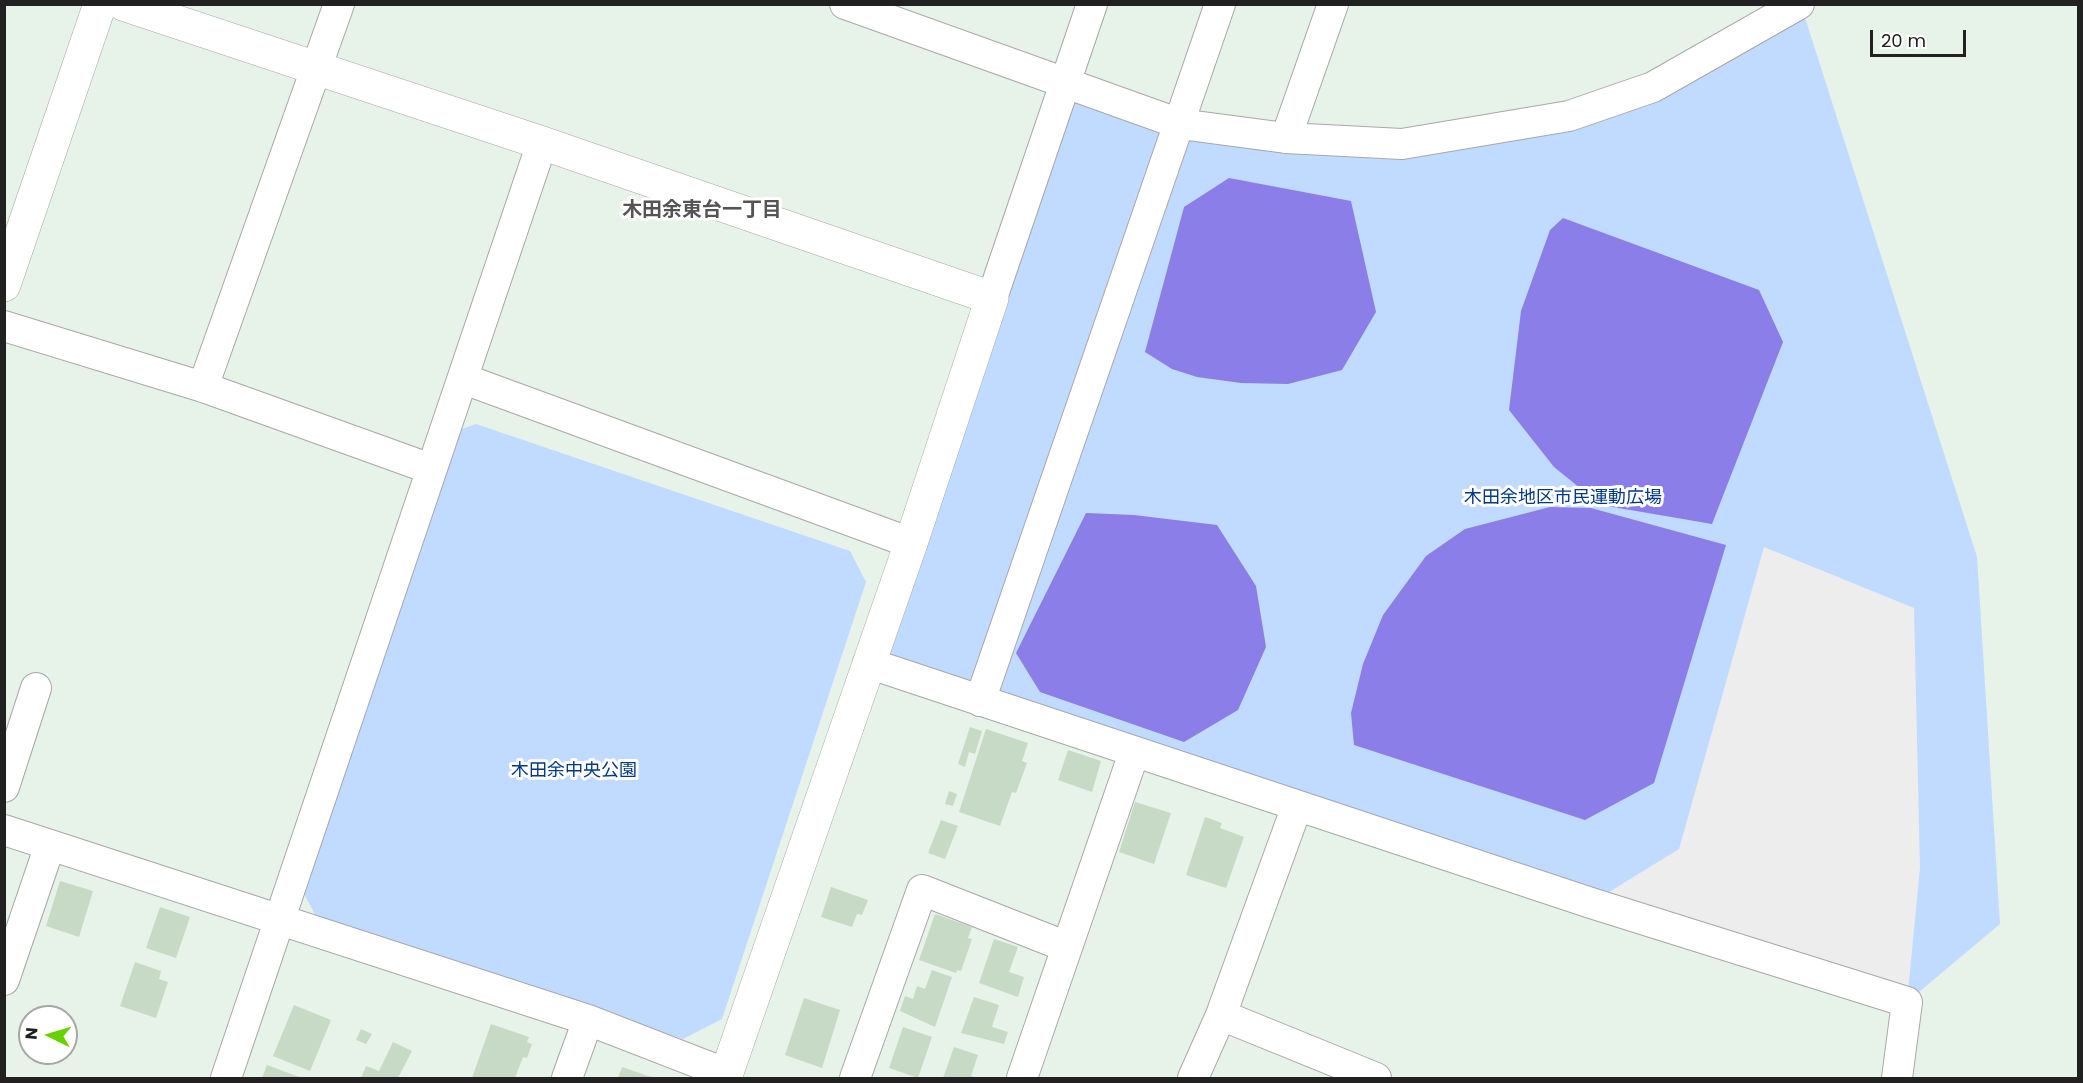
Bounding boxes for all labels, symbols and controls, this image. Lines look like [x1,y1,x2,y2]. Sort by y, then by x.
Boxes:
scale bar [1873,18,1969,56]
text: 20 m [1881,28,1926,53]
district label: 木田余東台一丁目 [622,199,782,223]
park label: 木田余地区市民運動広場 [1464,487,1662,509]
park label: 木田余中央公園 [511,760,637,782]
north arrow [18,1005,78,1065]
text: N [20,1027,44,1041]

